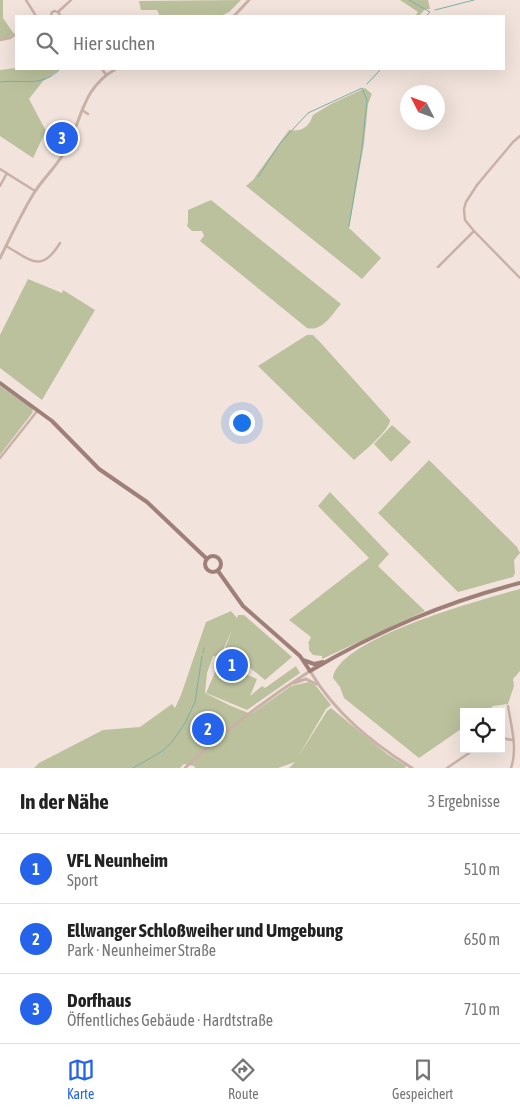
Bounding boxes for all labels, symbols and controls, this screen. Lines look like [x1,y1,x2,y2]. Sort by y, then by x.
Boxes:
search box [15,15,505,70]
icon: search [33,29,61,57]
text: Hier suchen [73,32,155,54]
north arrow [400,85,445,130]
pin: 3 [46,119,78,157]
your location [229,410,255,436]
pin: 1 [216,646,248,684]
map controls [460,708,505,753]
button: locate [460,708,505,753]
pin: 2 [192,710,224,748]
text: In der Nähe [20,789,109,813]
text: 3 Ergebnisse [428,792,500,810]
text: VFL Neunheim [67,849,168,871]
text: 1 [32,860,40,878]
text: 510 m [464,860,500,878]
text: Sport [67,871,98,889]
text: Ellwanger Schloßweiher und Umgebung [67,919,343,941]
text: 2 [32,930,40,948]
text: 650 m [464,930,500,948]
text: Park · Neunheimer Straße [67,941,216,959]
text: Dorfhaus [67,989,131,1011]
text: 3 [32,1000,40,1018]
text: 710 m [464,1000,500,1018]
text: Öffentliches Gebäude · Hardtstraße [67,1011,273,1029]
tab: Karte [67,1056,95,1102]
tab: Route [228,1056,259,1102]
tab: Gespeichert [392,1056,453,1102]

